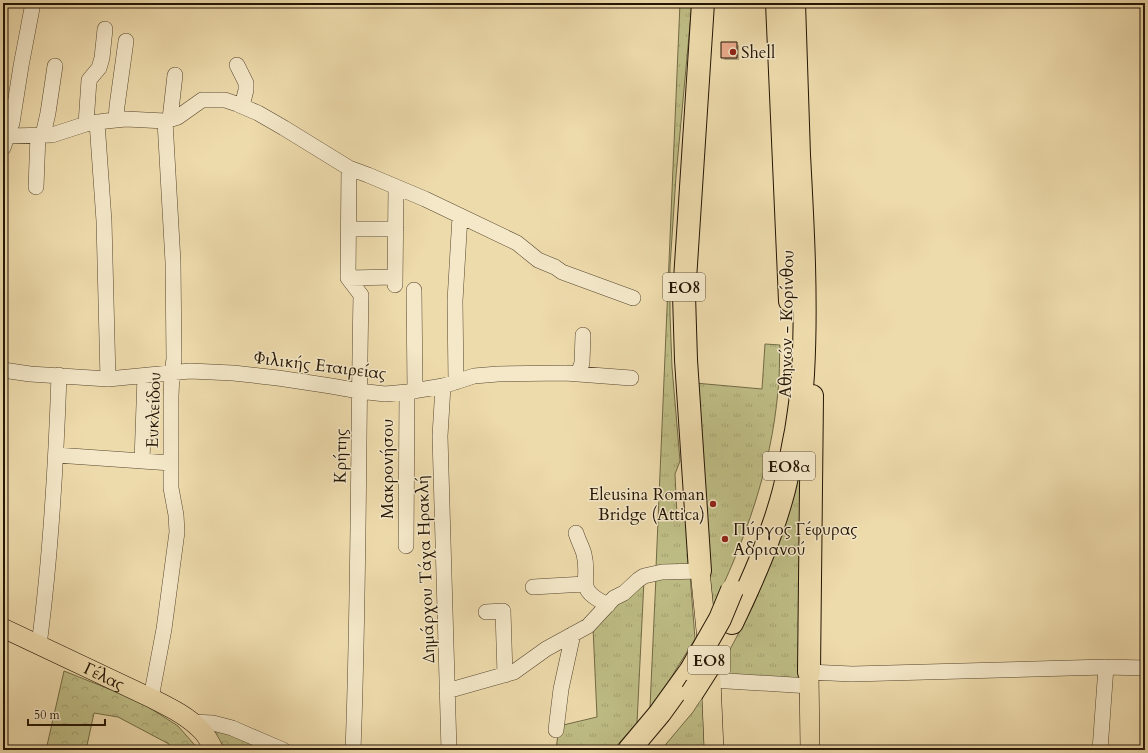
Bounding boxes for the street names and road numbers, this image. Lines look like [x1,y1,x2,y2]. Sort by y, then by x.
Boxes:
street label: Αθηνών - Κορίνθου [774,250,799,398]
road number: ΕΟ8 [663,273,705,301]
street label: Φιλικής Εταιρείας [252,346,387,385]
street label: Ευκλείδου [141,372,166,448]
street label: Μακρονήσου [376,419,399,519]
street label: Κρήτης [329,428,352,484]
road number: ΕΟ8α [763,452,815,480]
street label: Δημάρχου Τάχα Ηρακλή [411,474,440,664]
road number: ΕΟ8 [688,646,730,674]
street label: Γέλας [80,657,128,696]

